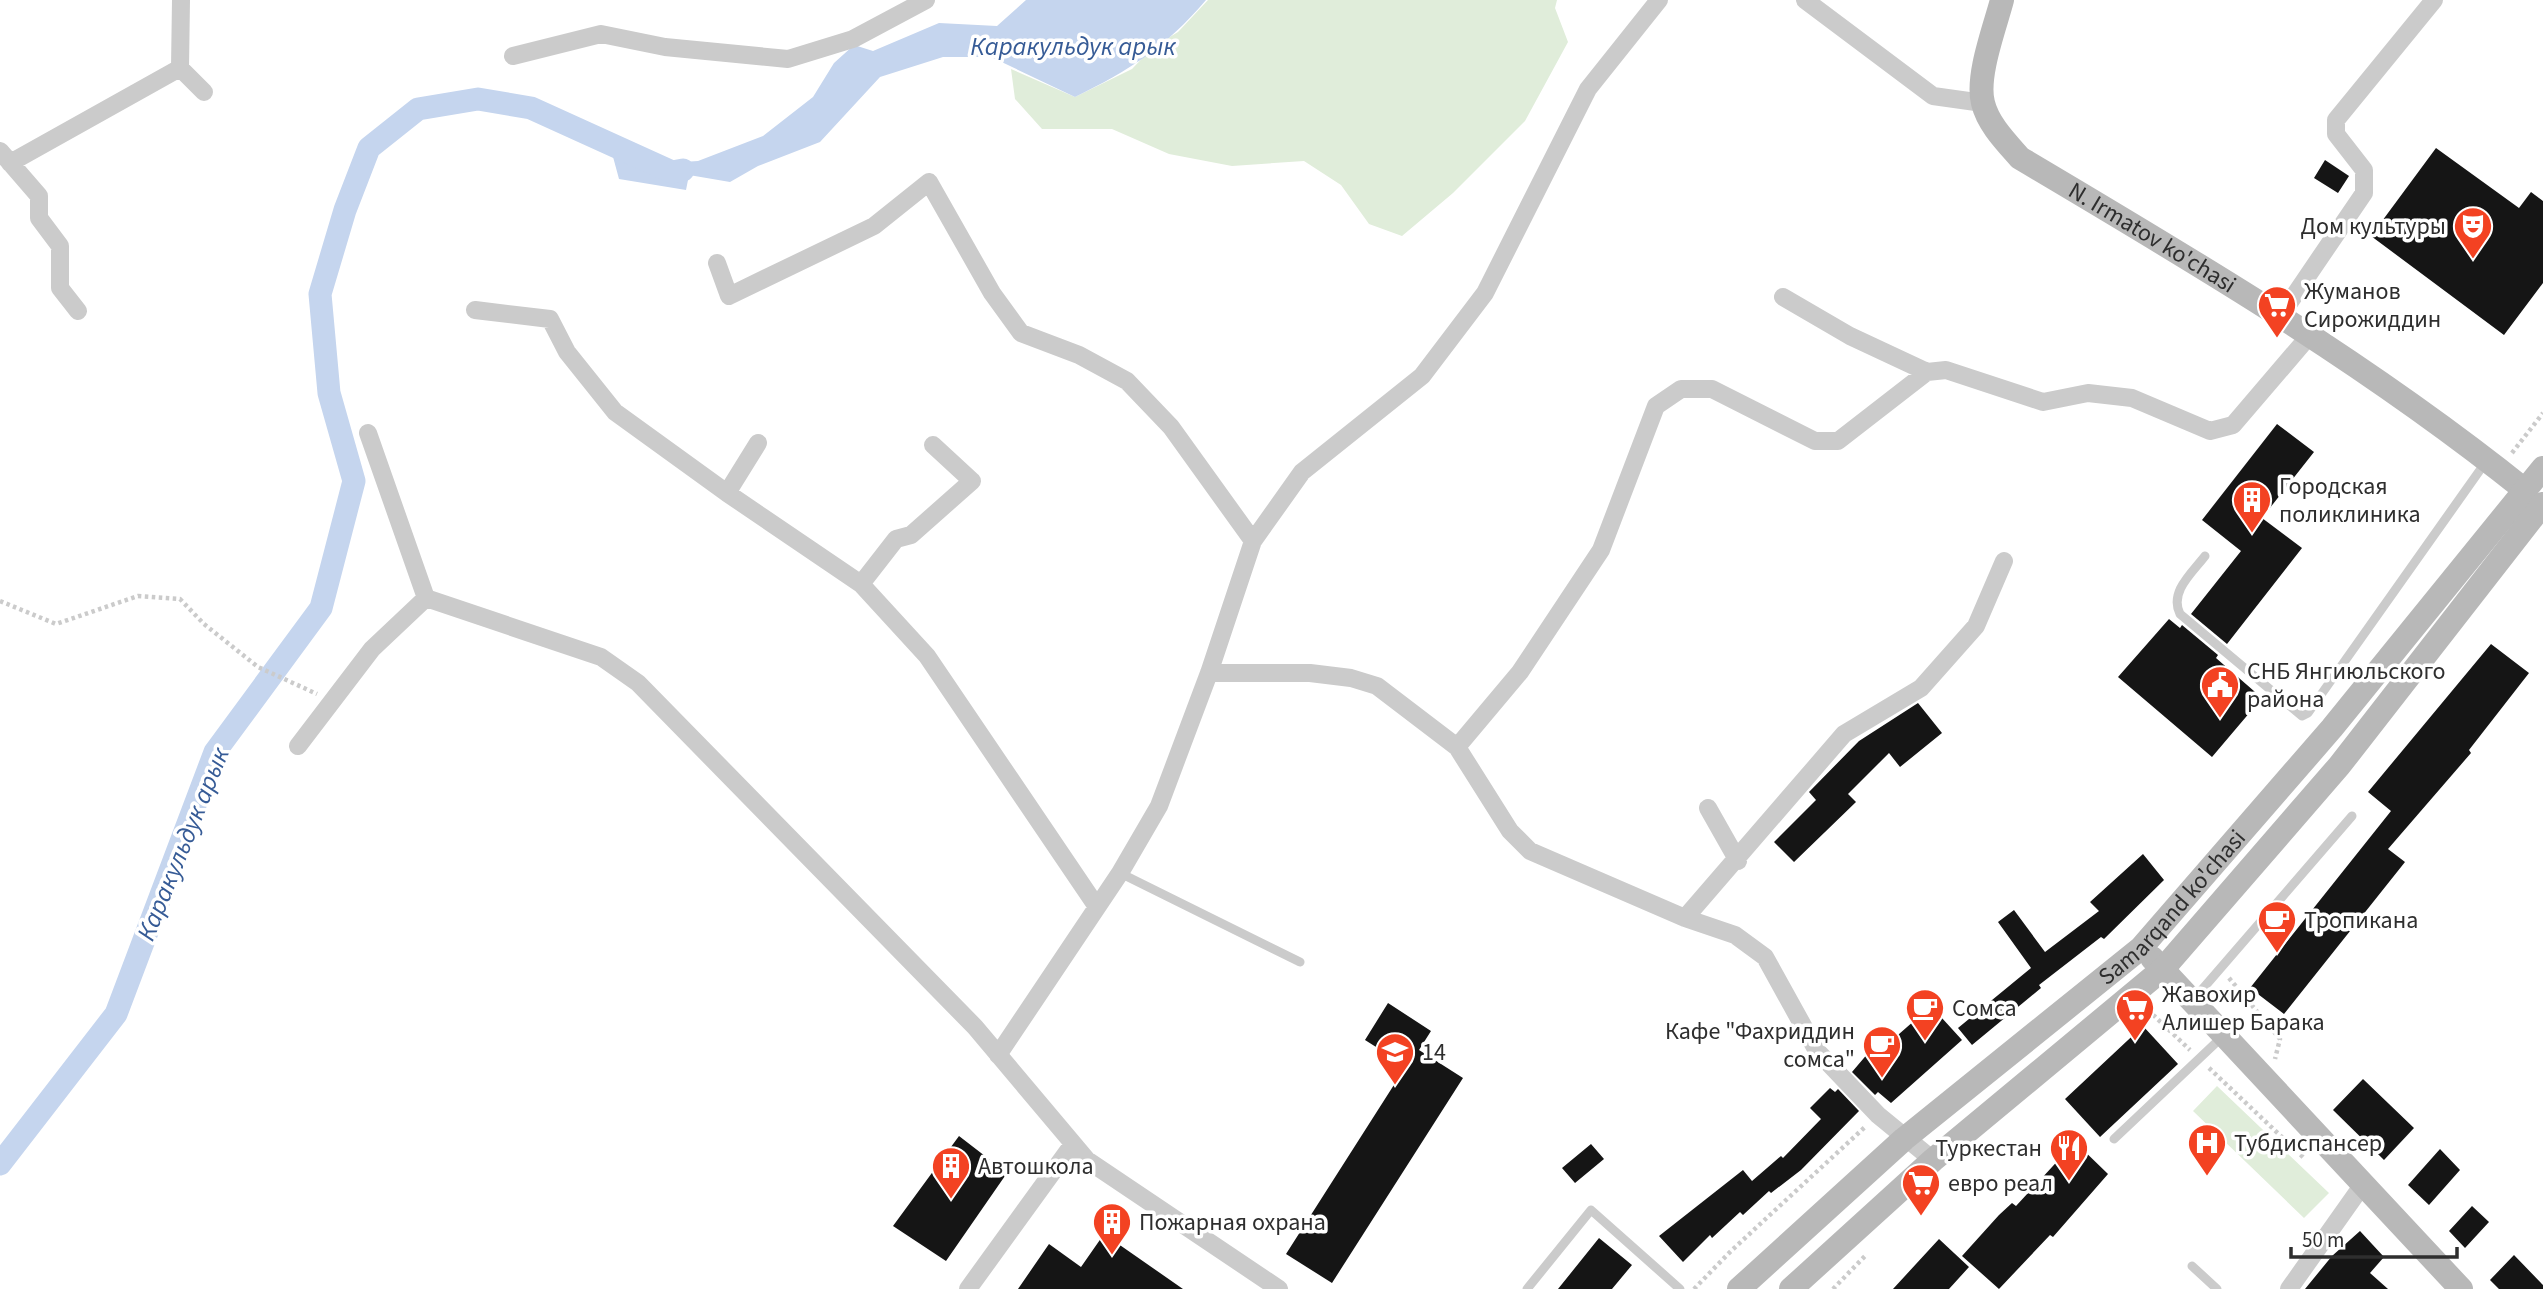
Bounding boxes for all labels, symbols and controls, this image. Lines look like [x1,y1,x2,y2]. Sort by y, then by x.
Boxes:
water label: Каракульдук арык [970,28,1176,65]
street label: N. Irmatov ko'chasi [2062,173,2243,302]
theatre icon: Дом культуры [2452,205,2494,260]
place label: Дом культуры [2300,209,2446,244]
place label: Жуманов Сирожиддин [2304,274,2441,337]
supermarket icon: Жуманов Сирожиддин [2256,284,2298,339]
place label: Городская поликлиника [2279,469,2421,532]
building icon: Городская поликлиника [2231,479,2273,534]
place label: СНБ Янгиюльского района [2247,654,2445,717]
public building icon: СНБ Янгиюльского района [2199,664,2241,719]
water label: Каракульдук арык [127,741,239,946]
street label: Samarqand ko'chasi [2090,822,2254,994]
cafe icon: Тропикана [2256,899,2298,954]
place label: Тропикана [2304,903,2418,938]
place label: Жавохир Алишер Барака [2162,977,2325,1040]
cafe icon: Сомса [1904,987,1946,1042]
supermarket icon: Жавохир Алишер Барака [2114,987,2156,1042]
place label: Сомса [1952,991,2017,1026]
place label: Кафе "Фахриддин сомса" [1665,1014,1855,1077]
cafe icon: Кафе "Фахриддин сомса" [1861,1024,1903,1079]
school or university icon: 14 [1374,1031,1416,1086]
place label: 14 [1422,1035,1446,1070]
hospital icon: Тубдиспансер [2186,1122,2228,1177]
place label: Тубдиспансер [2234,1126,2382,1161]
restaurant icon: Туркестан [2048,1127,2090,1182]
place label: Туркестан [1935,1131,2042,1166]
building icon: Автошкола [930,1145,972,1200]
place label: Автошкола [978,1149,1094,1184]
supermarket icon: евро реал [1900,1162,1942,1217]
place label: евро реал [1948,1166,2053,1201]
building icon: Пожарная охрана [1091,1201,1133,1256]
place label: Пожарная охрана [1139,1205,1326,1240]
scale bar [2291,1216,2457,1260]
text: 50 m [2302,1225,2344,1255]

